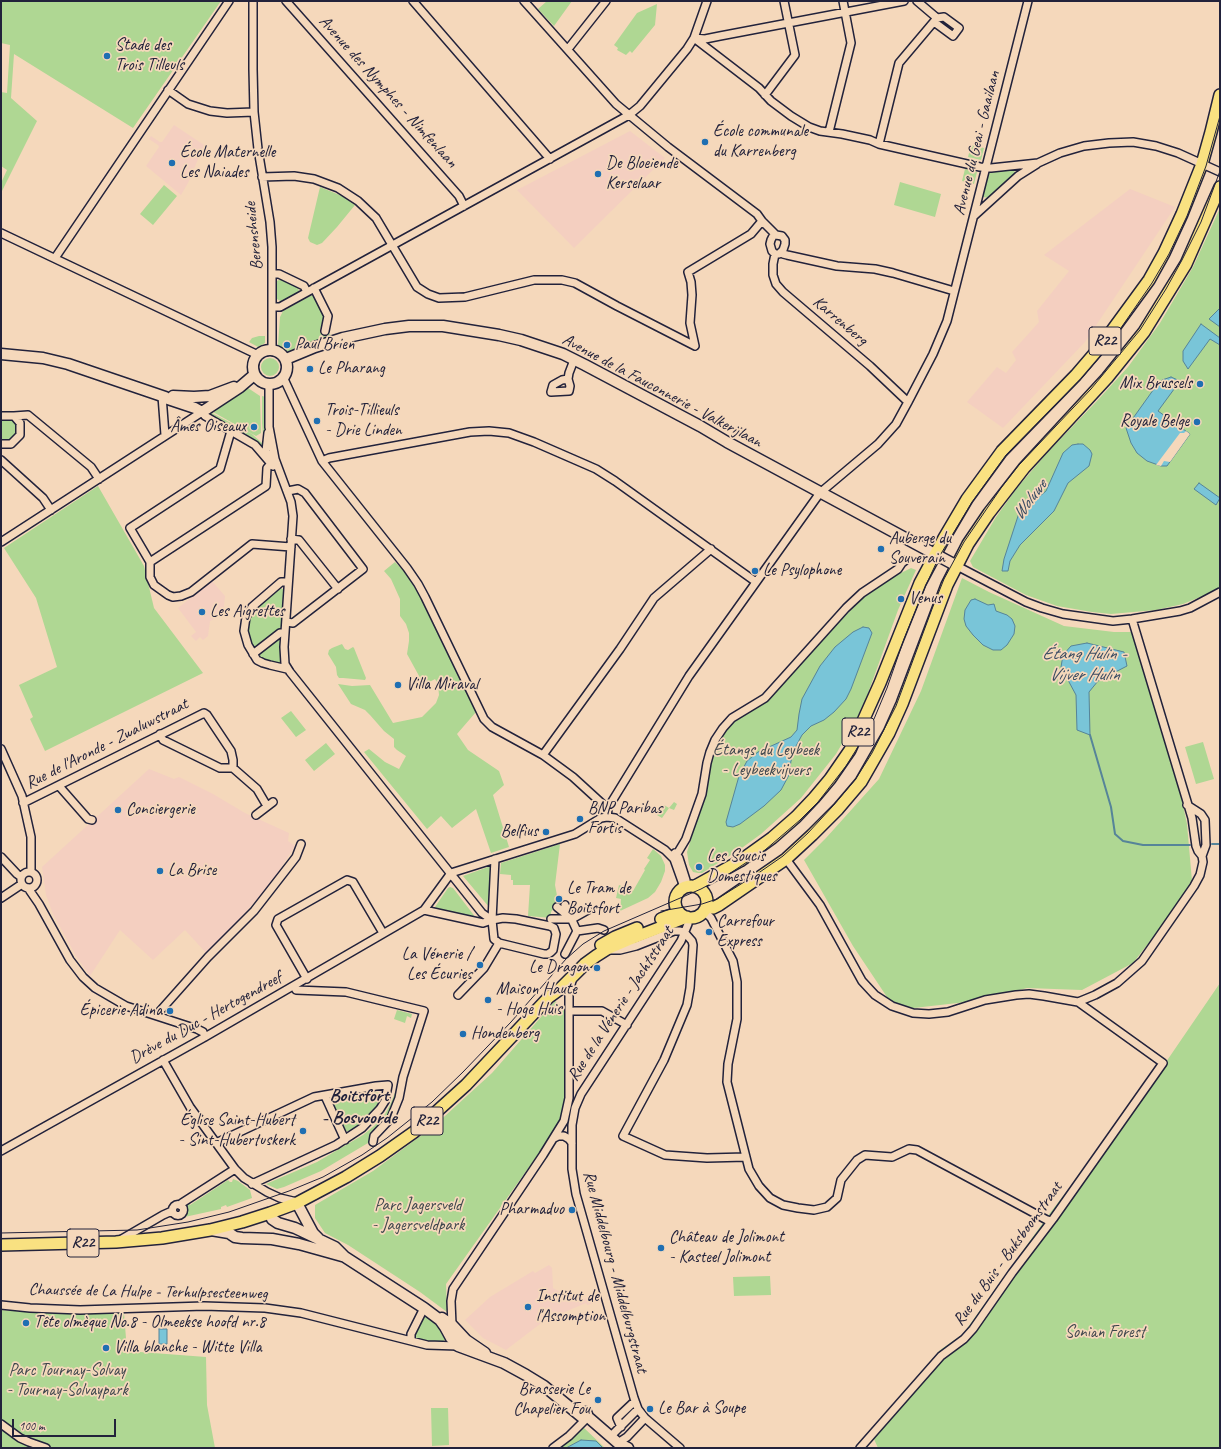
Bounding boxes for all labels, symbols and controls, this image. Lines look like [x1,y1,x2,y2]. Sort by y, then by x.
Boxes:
street label: Avenue des Nymphes - Nimfenlaan [314,12,462,172]
place label: Stade des Trois Tilleuls [115,36,184,76]
marker: Stade des Trois Tilleuls [102,51,112,61]
street label: Avenue du Geai - Gaailaan [949,69,1005,217]
place label: École communale du Karrenberg [713,122,808,162]
marker: École communale du Karrenberg [700,137,710,147]
place label: École Maternelle Les Naiades [180,143,275,183]
place label: De Bloeiende Kerselaar [606,154,678,194]
marker: École Maternelle Les Naiades [167,158,177,168]
marker: De Bloeiende Kerselaar [593,169,603,179]
street label: Berensheide [240,201,268,271]
street label: Karrenberg [808,292,872,350]
road number: R22 [1089,327,1121,355]
street label: Avenue de la Fauconnerie - Valkerijlaan [559,330,765,452]
place label: Paul Brien [295,335,354,355]
marker: Paul Brien [282,340,292,350]
place label: Le Pharang [318,359,385,379]
marker: Le Pharang [305,364,315,374]
place label: Mix Brussels [1119,374,1192,394]
marker: Mix Brussels [1195,379,1205,389]
place label: Trois-Tillieuls - Drie Linden [325,401,402,441]
place label: Royale Belge [1120,412,1189,432]
marker: Trois-Tillieuls - Drie Linden [312,416,322,426]
place label: Âmes Oiseaux [170,417,246,437]
marker: Royale Belge [1192,417,1202,427]
marker: Âmes Oiseaux [249,422,259,432]
water label: Woluwe [1008,476,1052,524]
place label: Auberge du Souverain [889,529,951,569]
marker: Auberge du Souverain [876,544,886,554]
place label: Le Psylophone [763,561,841,581]
marker: Le Psylophone [750,566,760,576]
place label: Venus [909,589,942,609]
marker: Venus [896,594,906,604]
place label: Les Aigrettes [210,602,285,622]
marker: Les Aigrettes [197,607,207,617]
water label: Étang Hulin - Vijver Hulin [1042,643,1126,686]
place label: Villa Miraval [406,675,478,695]
marker: Villa Miraval [393,680,403,690]
street label: Rue de l'Aronde - Zwaluwstraat [22,694,192,794]
road number: R22 [842,718,874,746]
park label: Étangs du Leybeek - Leybeekvijvers [713,741,819,781]
place label: BNP Paribas Fortis [588,799,662,839]
place label: Conciergerie [126,800,195,820]
marker: Conciergerie [113,805,123,815]
marker: BNP Paribas Fortis [575,814,585,824]
place label: Belfius [501,822,538,842]
marker: Belfius [541,827,551,837]
place label: Les Soucis Domestiques [707,847,776,887]
place label: La Brise [168,861,216,881]
marker: Les Soucis Domestiques [694,862,704,872]
marker: La Brise [155,866,165,876]
place label: Le Tram de Boitsfort [567,879,630,919]
marker: Le Tram de Boitsfort [554,894,564,904]
place label: Carrefour Express [717,912,774,952]
street label: Rue de la Vénerie - Jachtstraat [563,923,679,1085]
marker: Carrefour Express [704,927,714,937]
place label: La Vénerie / Les Écuries [402,945,472,985]
place label: Le Dragon [529,958,589,978]
marker: La Vénerie / Les Écuries [475,960,485,970]
marker: Le Dragon [592,963,602,973]
street label: Drève du Duc - Hertogendreef [126,968,286,1068]
place label: Maison Haute - Hoge Huis [496,980,577,1020]
marker: Maison Haute - Hoge Huis [483,995,493,1005]
place label: Épicerie Adina [80,1001,162,1021]
marker: Épicerie Adina [165,1006,175,1016]
place label: Hondenberg [471,1024,539,1044]
marker: Hondenberg [458,1029,468,1039]
district label: Boitsfort - Bosvoorde [321,1085,397,1129]
road number: R22 [411,1107,443,1135]
place label: Église Saint-Hubert - Sint-Hubertuskerk [178,1111,295,1151]
marker: Église Saint-Hubert - Sint-Hubertuskerk [298,1126,308,1136]
street label: Rue Middelbourg - Middelburgstraat [578,1169,652,1375]
street label: Rue du Buis - Buksboomstraat [949,1178,1067,1330]
park label: Parc Jagersveld - Jagersveldpark [372,1196,464,1236]
place label: Pharmaduo [499,1200,564,1220]
marker: Pharmaduo [567,1205,577,1215]
place label: Château de Jolimont - Kasteel Jolimont [669,1228,784,1268]
road number: R22 [67,1229,99,1257]
marker: Château de Jolimont - Kasteel Jolimont [656,1243,666,1253]
street label: Chaussée de La Hulpe - Terhulpsesteenweg [28,1280,268,1304]
place label: Institut de l'Assomption [536,1287,605,1327]
marker: Institut de l'Assomption [523,1302,533,1312]
place label: Tête olmèque No.8 - Olmeekse hoofd nr.8 [34,1313,266,1333]
marker: Tête olmèque No.8 - Olmeekse hoofd nr.8 [21,1318,31,1328]
park label: Sonian Forest [1065,1323,1145,1343]
place label: Villa blanche - Witte Villa [114,1338,261,1358]
marker: Villa blanche - Witte Villa [101,1343,111,1353]
park label: Parc Tournay-Solvay - Tournay-Solvaypark [6,1361,128,1401]
place label: Brasserie Le Chapelier Fou [513,1380,590,1420]
marker: Brasserie Le Chapelier Fou [593,1395,603,1405]
place label: Le Bar à Soupe [658,1399,745,1419]
marker: Le Bar à Soupe [645,1404,655,1414]
scale bar [14,1411,118,1437]
text: 100 m [19,1418,45,1434]

